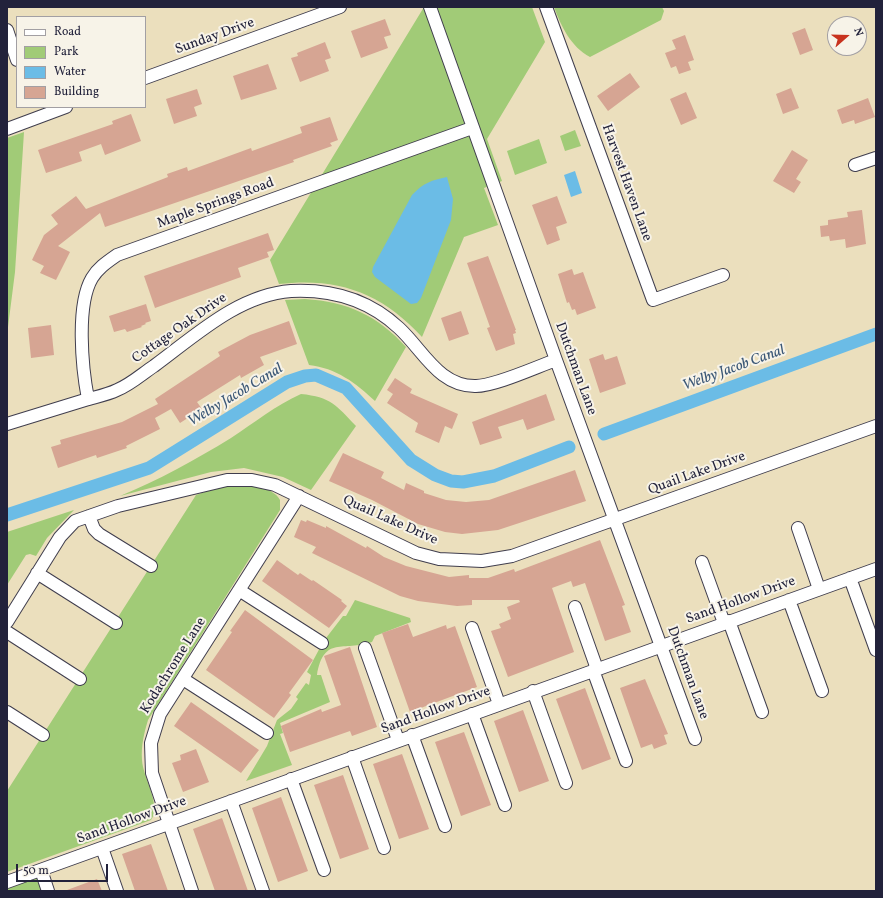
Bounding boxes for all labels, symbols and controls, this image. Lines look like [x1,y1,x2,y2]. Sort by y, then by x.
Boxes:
street label: Sunday Drive [173,15,257,59]
legend [16,16,146,108]
north arrow [827,16,867,56]
text: Road [54,24,81,40]
text: N [849,26,866,38]
text: Park [54,44,79,60]
text: Water [54,64,86,80]
text: Building [54,84,99,100]
street label: Harvest Haven Lane [597,122,655,244]
street label: Maple Springs Road [155,175,277,233]
street label: Cottage Oak Drive [129,290,231,368]
street label: Dutchman Lane [550,320,600,418]
water label: Welby Jacob Canal [680,342,788,396]
water label: Welby Jacob Canal [185,361,287,431]
street label: Quail Lake Drive [646,449,748,499]
street label: Quail Lake Drive [340,493,440,549]
street label: Sand Hollow Drive [684,573,798,629]
street label: Kodachrome Lane [138,615,210,717]
street label: Dutchman Lane [662,624,712,722]
street label: Sand Hollow Drive [379,683,493,739]
street label: Sand Hollow Drive [75,793,189,849]
scale bar [18,856,110,882]
text: 50 m [23,863,49,879]

